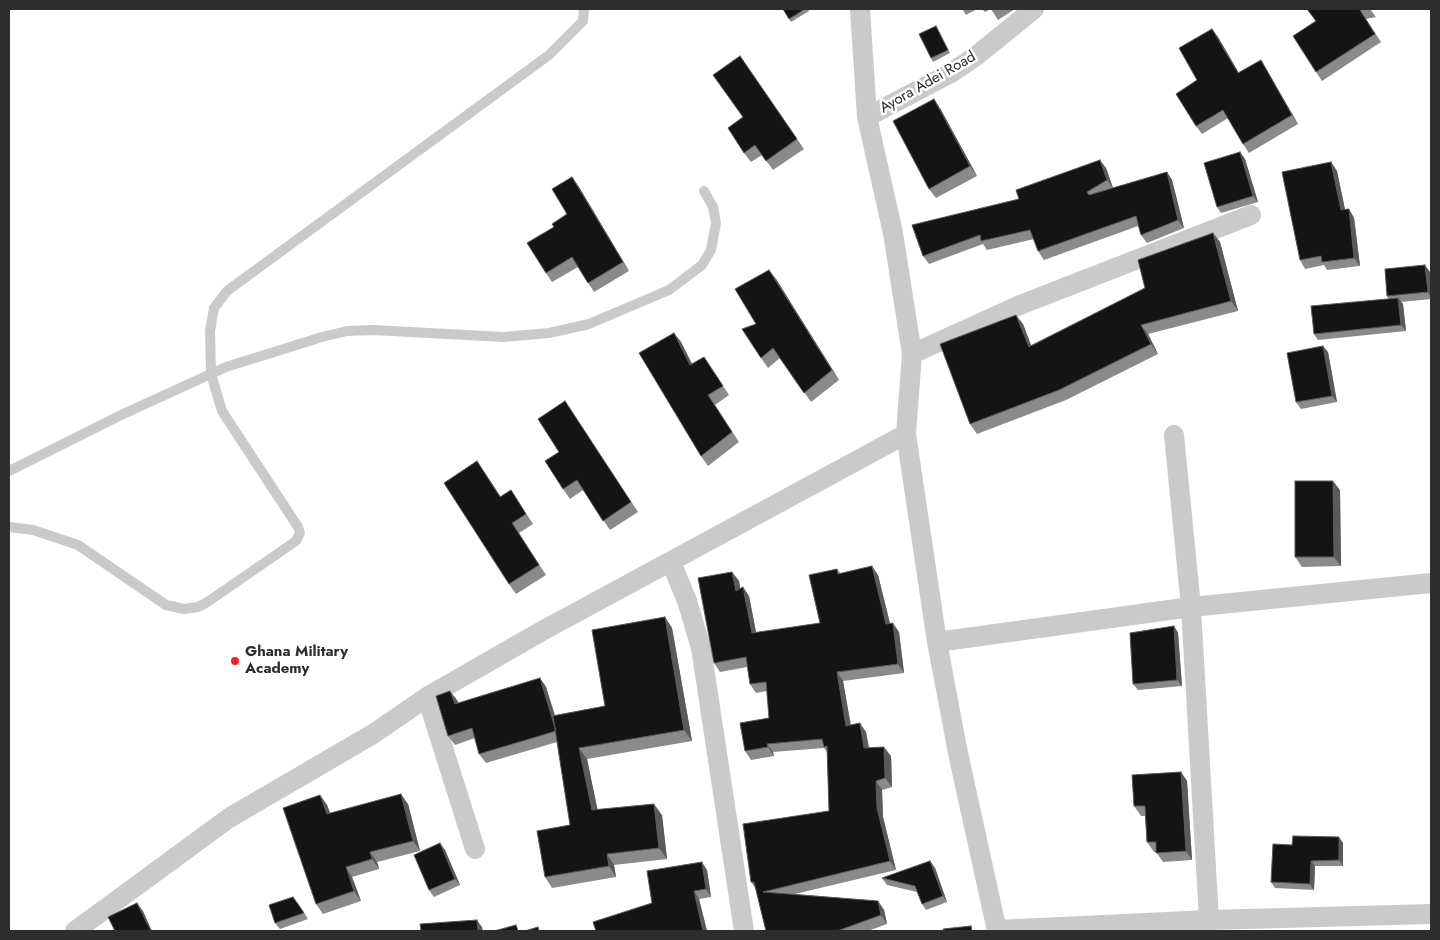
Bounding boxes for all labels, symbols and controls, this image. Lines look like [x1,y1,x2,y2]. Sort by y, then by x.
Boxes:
street label: Ayora Adei Road [877,48,979,118]
place label: Ghana Military Academy [245,643,348,678]
marker: Ghana Military Academy [229,655,241,667]

